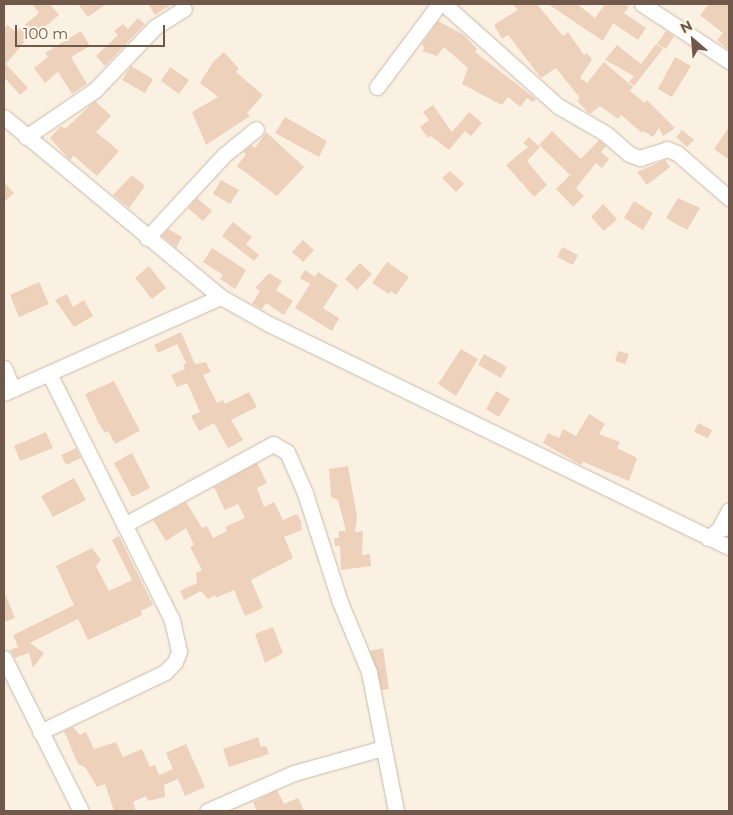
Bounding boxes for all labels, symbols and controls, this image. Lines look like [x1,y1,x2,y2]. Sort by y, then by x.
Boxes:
scale bar [18,15,168,47]
north arrow [668,15,718,65]
text: N [677,16,695,37]
text: 100 m [23,24,68,43]

